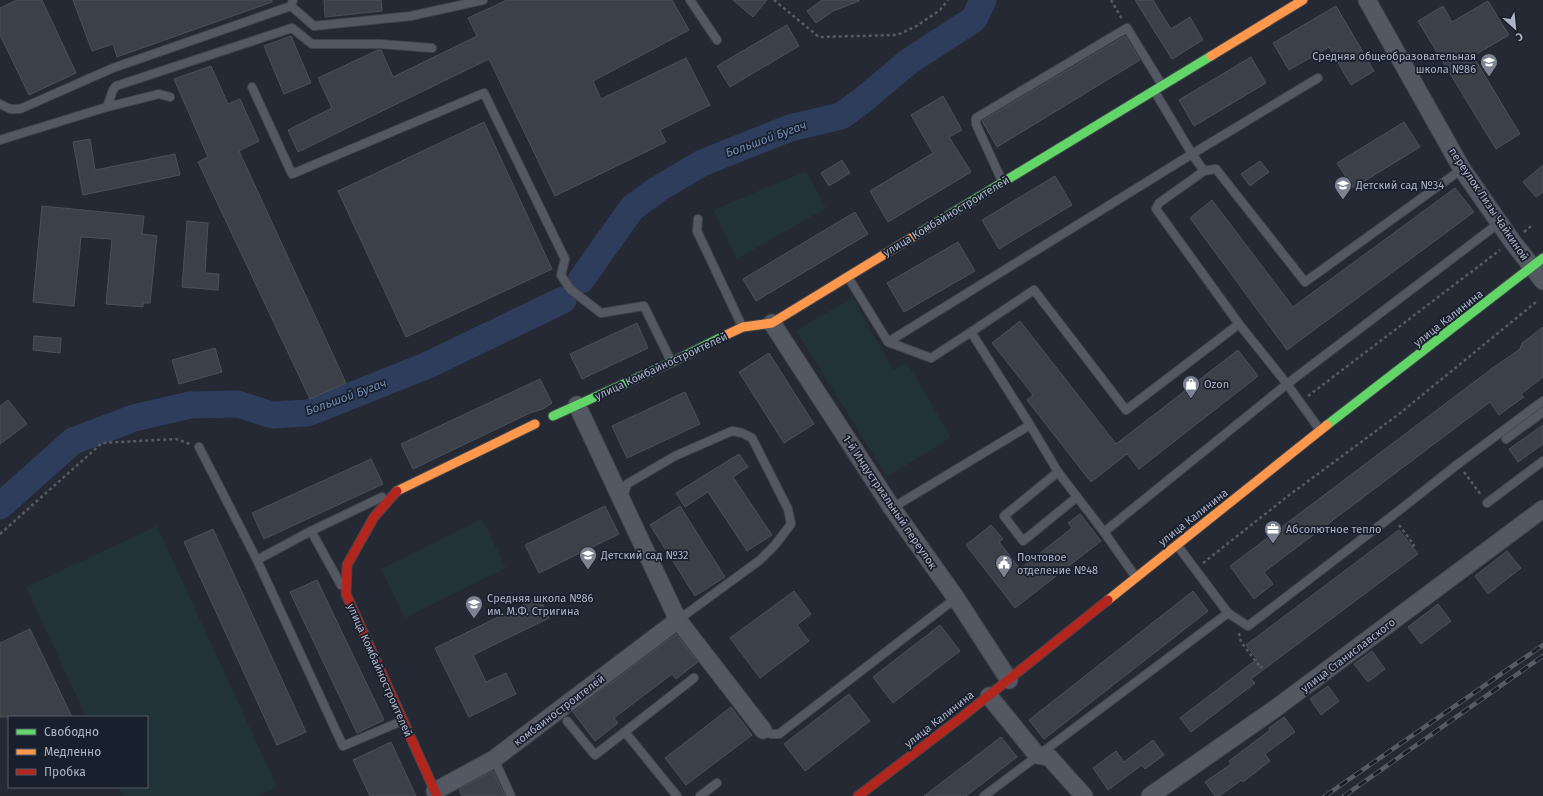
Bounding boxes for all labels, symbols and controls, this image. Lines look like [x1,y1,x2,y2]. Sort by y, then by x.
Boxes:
north arrow [1495,8,1535,48]
text: С [1513,29,1525,44]
place label: Средняя общеобразовательная школа №86 [1312,50,1476,76]
school or university icon: Средняя общеобразовательная школа №86 [1479,52,1499,77]
water label: Большой Бугач [724,118,808,160]
street label: переулок Лизы Чайкиной [1446,145,1531,263]
street label: улица Комбайностроителей [881,174,1012,259]
school or university icon: Детский сад №34 [1333,175,1353,200]
place label: Детский сад №34 [1355,179,1444,192]
street label: улица Калинина [1411,287,1486,350]
street label: улица Комбайностроителей [593,330,730,403]
shop icon: Ozon [1181,374,1201,399]
water label: Большой Бугач [304,376,388,418]
place label: Ozon [1204,378,1229,391]
street label: 1-й Индустриальный переулок [840,433,939,572]
street label: улица Калинина [1156,486,1231,549]
office icon: Абсолютное тепло [1263,519,1283,544]
place label: Абсолютное тепло [1286,523,1381,536]
school or university icon: Детский сад №32 [578,545,598,570]
place label: Детский сад №32 [600,549,689,562]
place label: Почтовое отделение №48 [1017,551,1098,577]
public building icon: Почтовое отделение №48 [994,553,1014,578]
place label: Средняя школа №86 им. М.Ф. Стригина [487,592,594,618]
school or university icon: Средняя школа №86 им. М.Ф. Стригина [464,594,484,619]
street label: улица Комбайностроителей [344,601,415,739]
street label: улица Станиславского [1299,616,1398,695]
street label: комбаиностроителей [511,672,607,749]
street label: улица Калинина [902,688,977,751]
legend [8,716,148,788]
text: Свободно [44,725,99,739]
text: Медленно [44,745,101,759]
text: Пробка [44,765,86,779]

